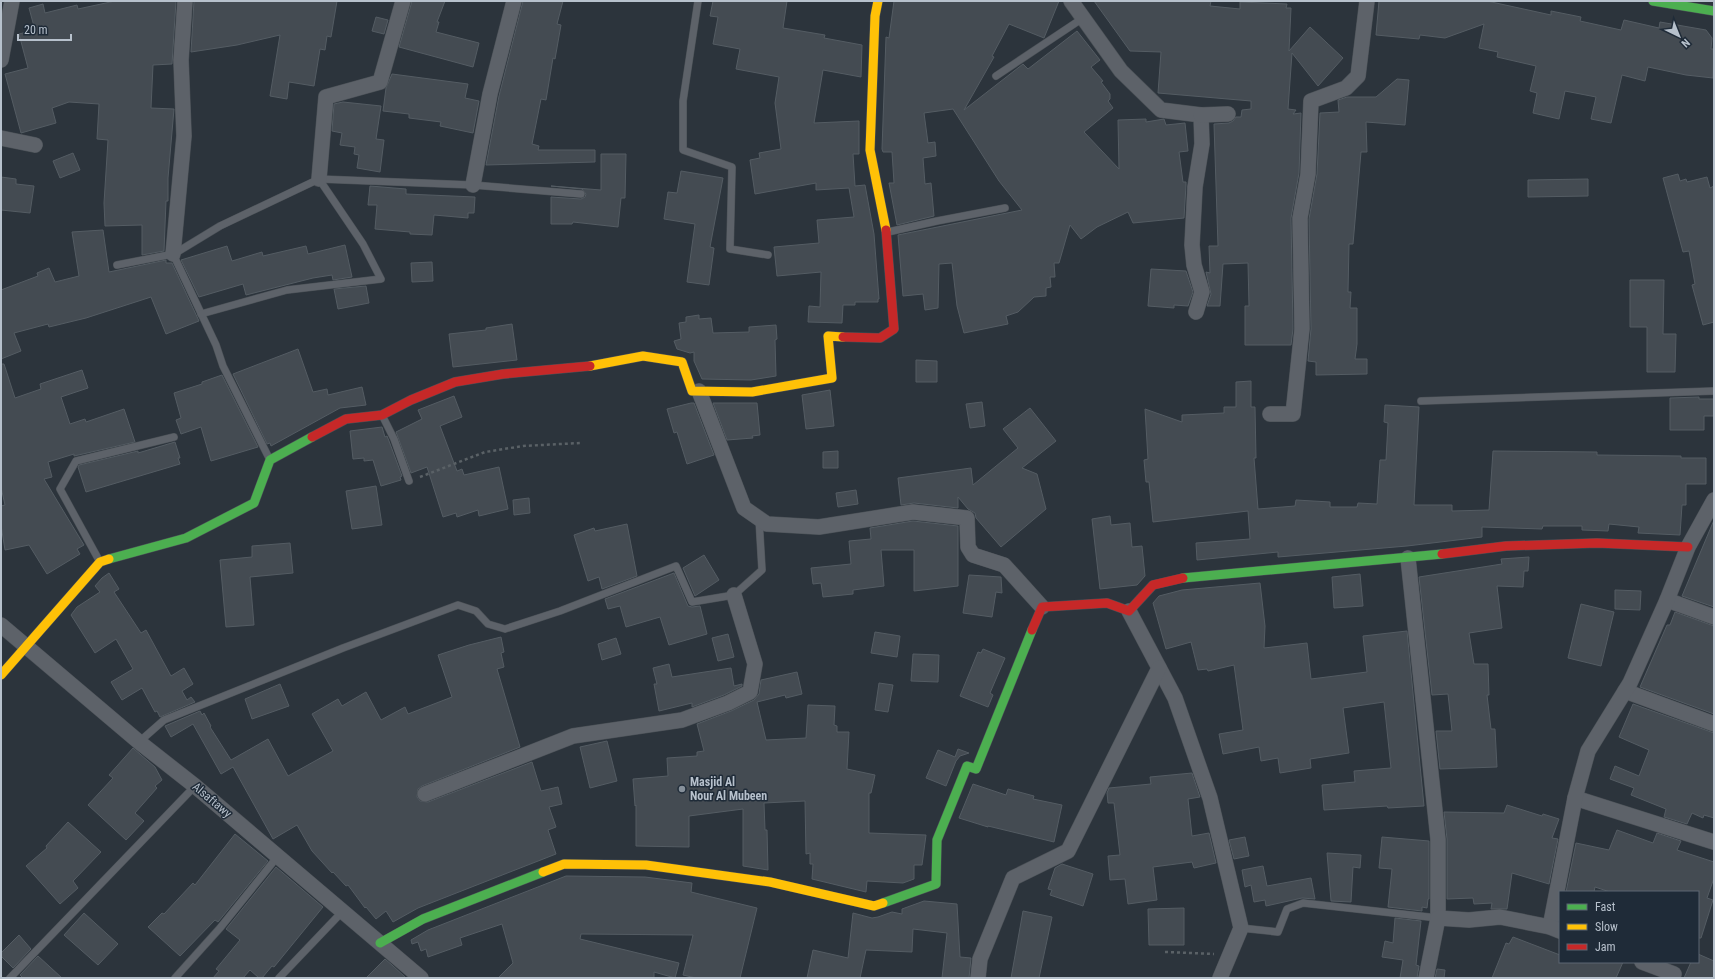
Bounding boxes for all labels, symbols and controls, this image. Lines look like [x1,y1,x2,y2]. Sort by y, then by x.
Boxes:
scale bar [18,16,71,42]
north arrow [1659,16,1699,56]
text: 20 m [24,23,48,37]
text: N [1678,36,1692,50]
place label: Masjid Al Nour Al Mubeen [690,775,767,803]
street label: Alsaftawy [190,780,234,820]
marker: Masjid Al Nour Al Mubeen [677,784,687,794]
legend [1559,891,1699,963]
text: Fast [1595,900,1616,914]
text: Slow [1595,920,1618,934]
text: Jam [1595,940,1616,954]

